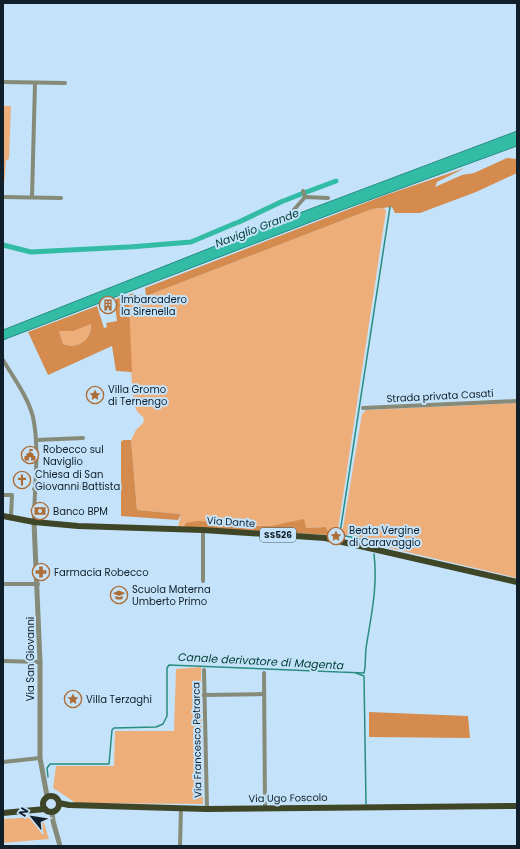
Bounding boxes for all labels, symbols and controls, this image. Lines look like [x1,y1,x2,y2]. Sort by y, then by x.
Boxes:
water label: Naviglio Grande [213,205,301,251]
place label: Imbarcadero la Sirenella [121,292,187,319]
building icon: Imbarcadero la Sirenella [98,295,118,315]
place label: Villa Gromo di Ternengo [108,382,167,409]
place icon: Villa Gromo di Ternengo [85,385,105,405]
street label: Strada privata Casati [386,386,494,406]
place label: Robecco sul Naviglio [43,442,104,469]
public building icon: Robecco sul Naviglio [20,445,40,465]
place label: Chiesa di San Giovanni Battista [35,467,120,494]
church icon: Chiesa di San Giovanni Battista [12,470,32,490]
bank icon: Banco BPM [30,501,50,521]
place label: Banco BPM [53,504,108,519]
street label: Via Dante [206,513,256,531]
place label: Beata Vergine di Caravaggio [349,523,421,550]
place icon: Beata Vergine di Caravaggio [326,526,346,546]
road number: SS526 [260,528,296,542]
pharmacy icon: Farmacia Robecco [31,562,51,582]
place label: Farmacia Robecco [54,565,149,580]
place label: Scuola Materna Umberto Primo [132,582,211,609]
school or university icon: Scuola Materna Umberto Primo [109,585,129,605]
street label: Via San Giovanni [23,617,38,701]
water label: Canale derivatore di Magenta [178,649,345,673]
street label: Via Francesco Petrarca [188,682,206,798]
place icon: Villa Terzaghi [63,689,83,709]
place label: Villa Terzaghi [86,692,152,707]
street label: Via Ugo Foscolo [248,790,328,806]
north arrow [12,797,52,837]
text: N [14,804,32,820]

